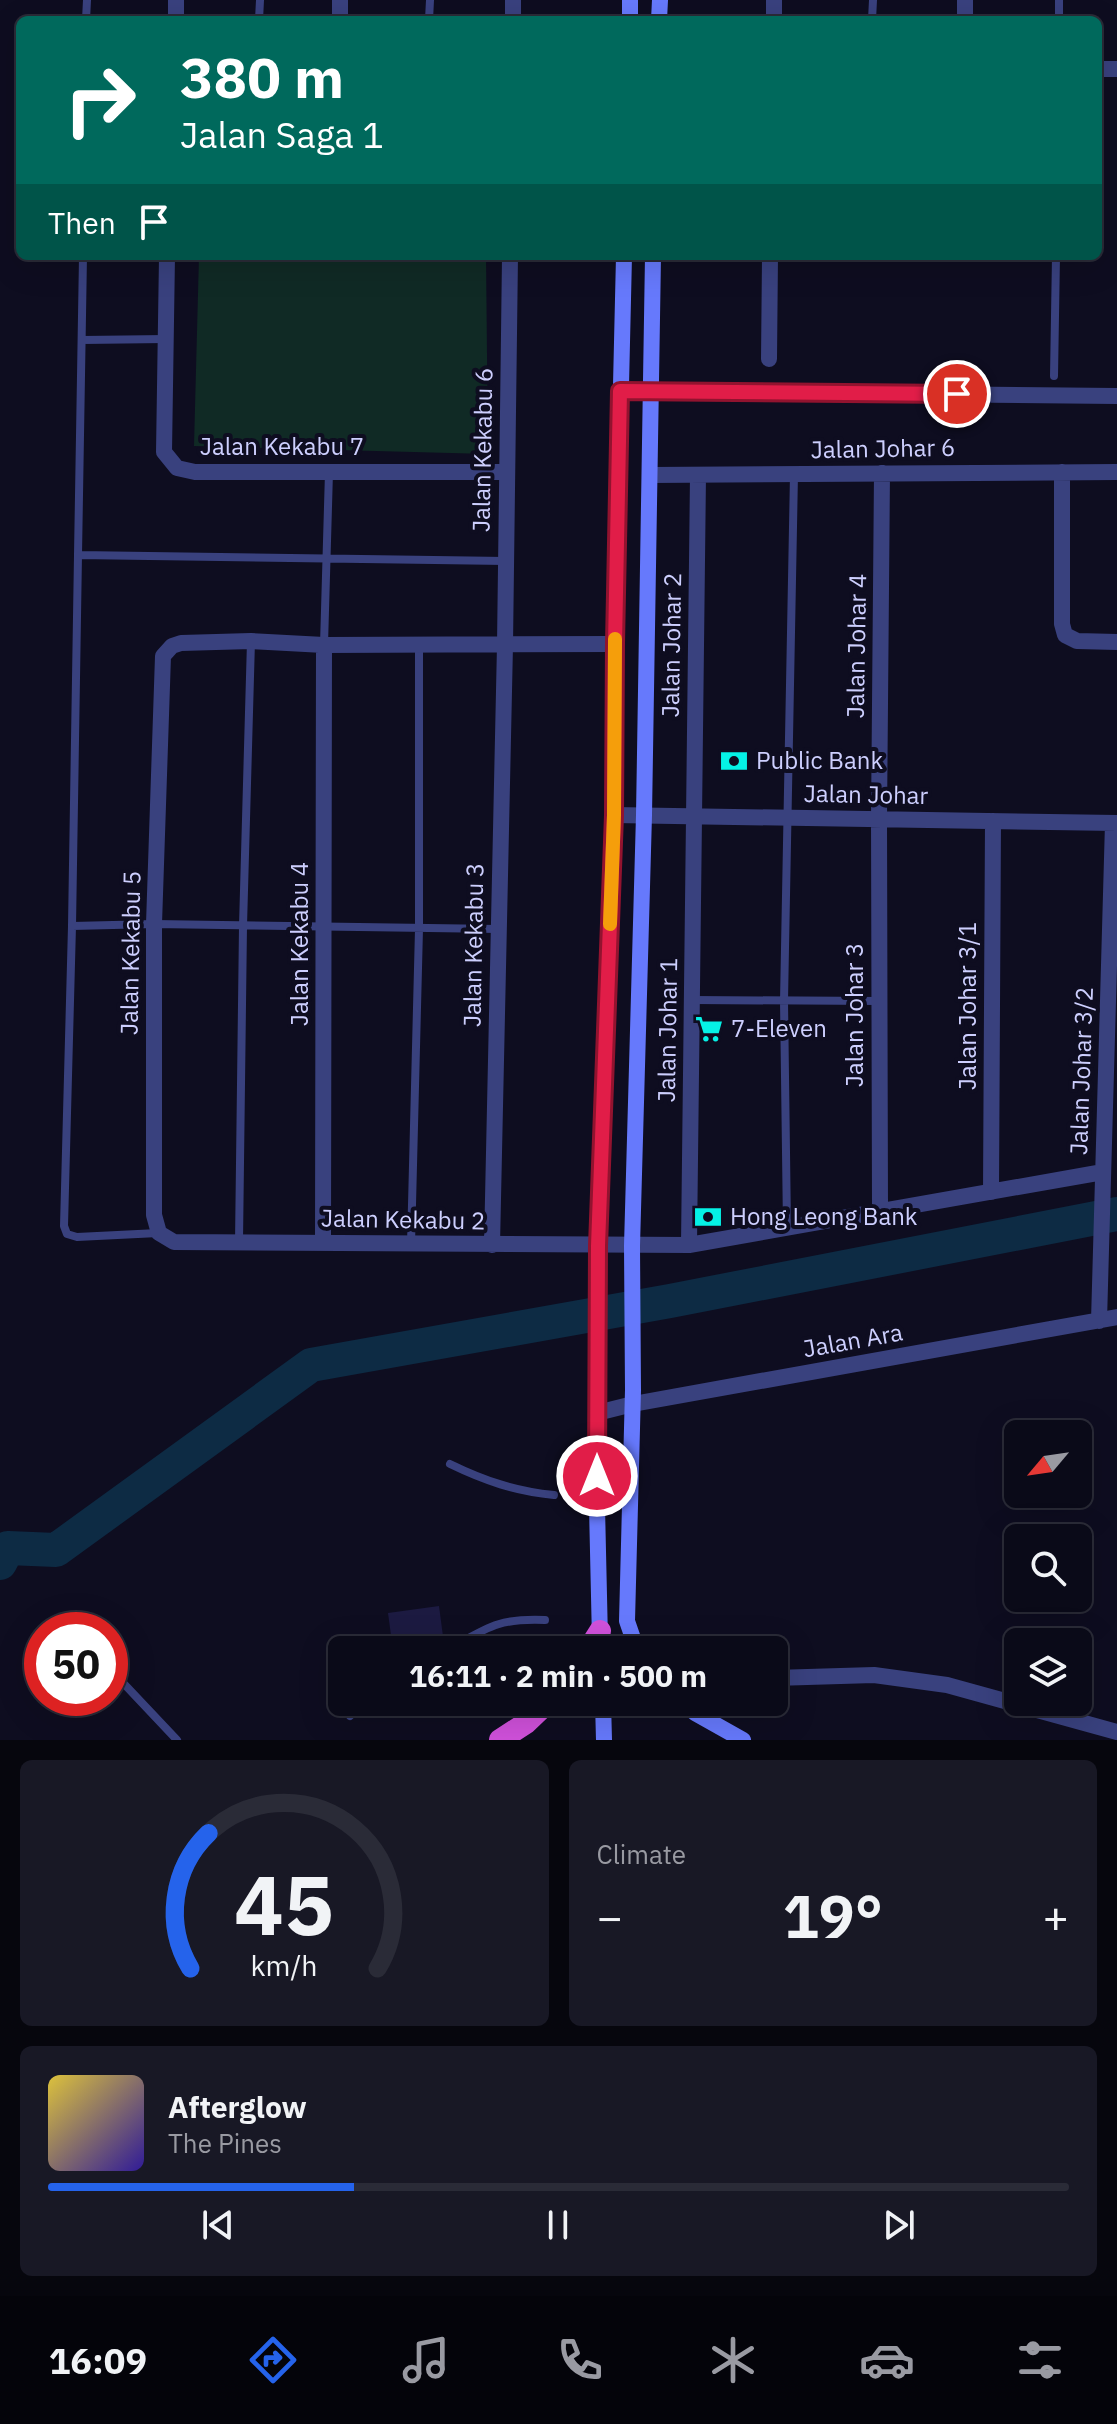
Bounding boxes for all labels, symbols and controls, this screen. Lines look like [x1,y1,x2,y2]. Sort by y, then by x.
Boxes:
text: 380 m [180,41,344,113]
icon: right [48,48,152,152]
text: Jalan Saga 1 [180,111,384,158]
icon: arrive [132,200,176,244]
text: Then [48,203,116,242]
pin [923,360,991,428]
street label: Jalan Kekabu 6 [465,367,499,532]
icon: arrive [935,372,979,416]
street label: Jalan Kekabu 7 [200,430,364,462]
street label: Jalan Johar 6 [810,431,956,465]
street label: Jalan Johar 2 [654,572,688,718]
street label: Jalan Johar 4 [839,573,873,719]
place label: Public Bank [756,744,883,776]
bank icon: Public Bank [719,746,749,776]
street label: Jalan Johar [803,777,929,811]
street label: Jalan Kekabu 4 [283,862,315,1026]
street label: Jalan Kekabu 3 [456,862,490,1027]
street label: Jalan Kekabu 5 [113,870,147,1035]
street label: Jalan Johar 3/1 [951,922,983,1090]
street label: Jalan Johar 3 [838,943,870,1087]
street label: Jalan Johar 1 [650,957,684,1103]
street label: Jalan Johar 3/2 [1062,986,1100,1156]
place label: 7-Eleven [731,1012,827,1044]
supermarket icon: 7-Eleven [694,1014,724,1044]
place label: Hong Leong Bank [730,1200,918,1232]
street label: Jalan Kekabu 2 [321,1202,486,1236]
bank icon: Hong Leong Bank [693,1202,723,1232]
street label: Jalan Ara [801,1315,905,1365]
north arrow [1004,1420,1092,1508]
map controls [1004,1420,1092,1716]
position arrow [555,1434,639,1518]
button: search [1004,1524,1092,1612]
speed limit sign: 50 [24,1612,128,1716]
button: layers [1004,1628,1092,1716]
text: 16:11 · 2 min · 500 m [409,1656,707,1695]
text: Climate [597,1837,686,1871]
text: 45 [234,1850,334,1958]
text: 19° [783,1876,883,1955]
text: − [597,1888,623,1945]
text: + [1043,1888,1069,1945]
text: km/h [251,1947,318,1984]
text: Afterglow [168,2087,307,2126]
text: The Pines [168,2126,282,2160]
icon: previous [196,2203,240,2247]
icon: pause [536,2203,580,2247]
icon: next [877,2203,921,2247]
icon: directions [245,2332,301,2388]
icon: music [398,2332,454,2388]
icon: phone [552,2332,608,2388]
icon: climate [705,2332,761,2388]
icon: car [859,2332,915,2388]
icon: filters [1012,2332,1068,2388]
text: 16:09 [49,2337,147,2384]

